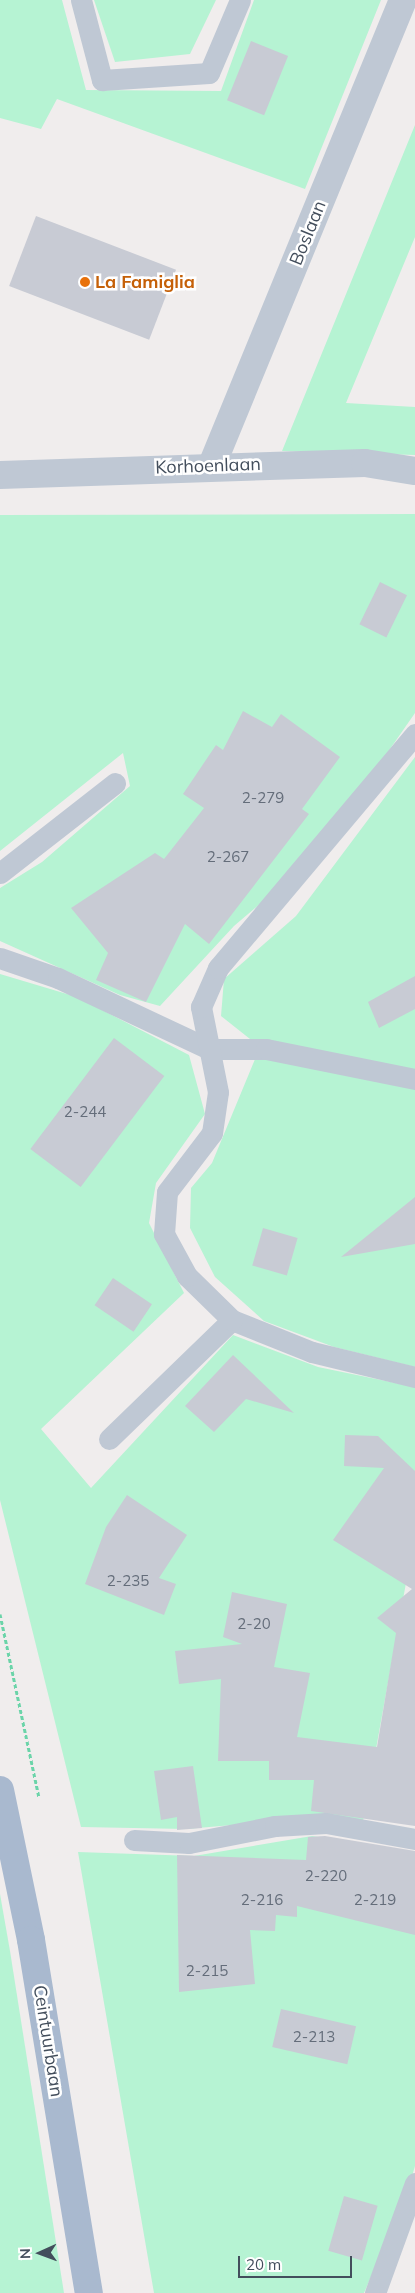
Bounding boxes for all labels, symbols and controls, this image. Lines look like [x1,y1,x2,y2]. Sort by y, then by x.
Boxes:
street label: Boslaan [285,197,331,269]
place label: La Famiglia [95,271,195,293]
marker: La Famiglia [79,276,91,288]
street label: Korhoenlaan [155,453,261,479]
house number: 2-279 [242,789,284,807]
house number: 2-267 [207,848,249,866]
house number: 2-244 [64,1103,106,1121]
house number: 2-235 [107,1572,149,1590]
house number: 2-20 [237,1615,271,1633]
house number: 2-220 [305,1867,347,1885]
house number: 2-216 [241,1891,283,1909]
house number: 2-219 [354,1891,396,1909]
house number: 2-215 [186,1962,228,1980]
street label: Ceintuurbaan [29,1984,67,2098]
house number: 2-213 [293,2028,335,2046]
north arrow [15,2228,65,2278]
scale bar [240,2246,354,2278]
text: N [16,2248,34,2259]
text: 20 m [246,2255,281,2274]

